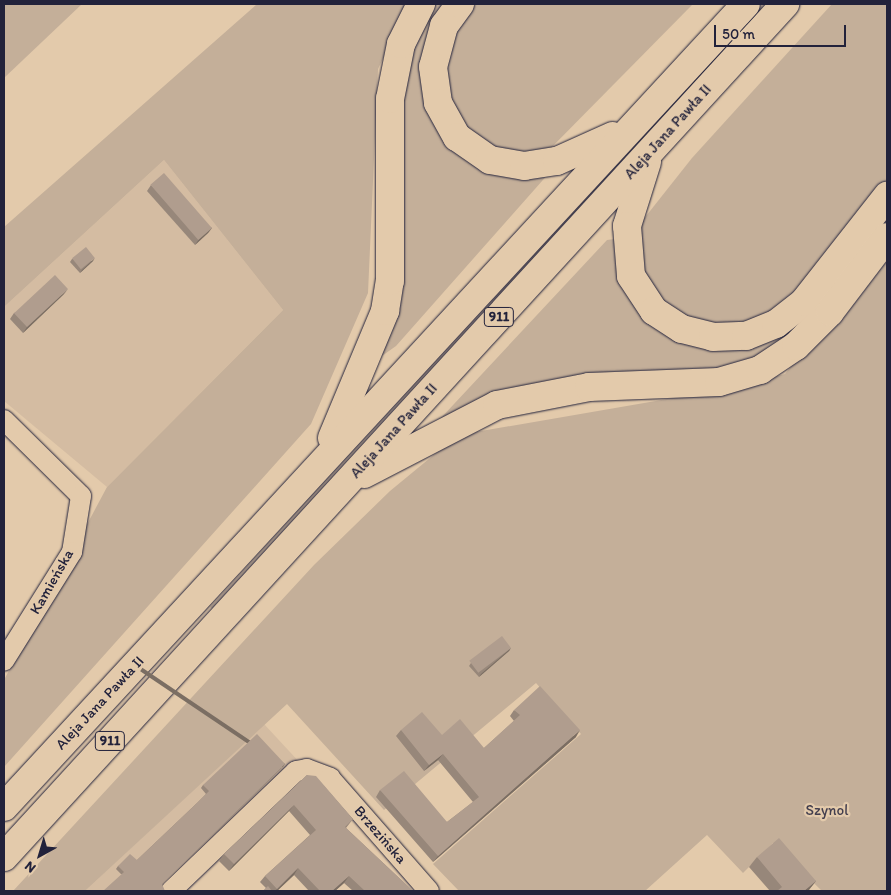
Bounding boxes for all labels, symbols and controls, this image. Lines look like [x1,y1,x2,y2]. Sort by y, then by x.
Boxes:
scale bar [716,15,848,47]
text: 50 m [722,25,755,43]
street label: Aleja Jana Pawła II [621,81,715,183]
road number: 911 [483,306,515,328]
street label: Aleja Jana Pawła II [347,380,441,482]
street label: Kamieńska [26,546,78,618]
street label: Aleja Jana Pawła II [52,653,148,753]
road number: 911 [94,729,126,752]
street label: Brzezińska [350,802,410,868]
park label: Szynol [806,802,848,820]
north arrow [15,830,65,880]
text: N [21,857,39,877]

